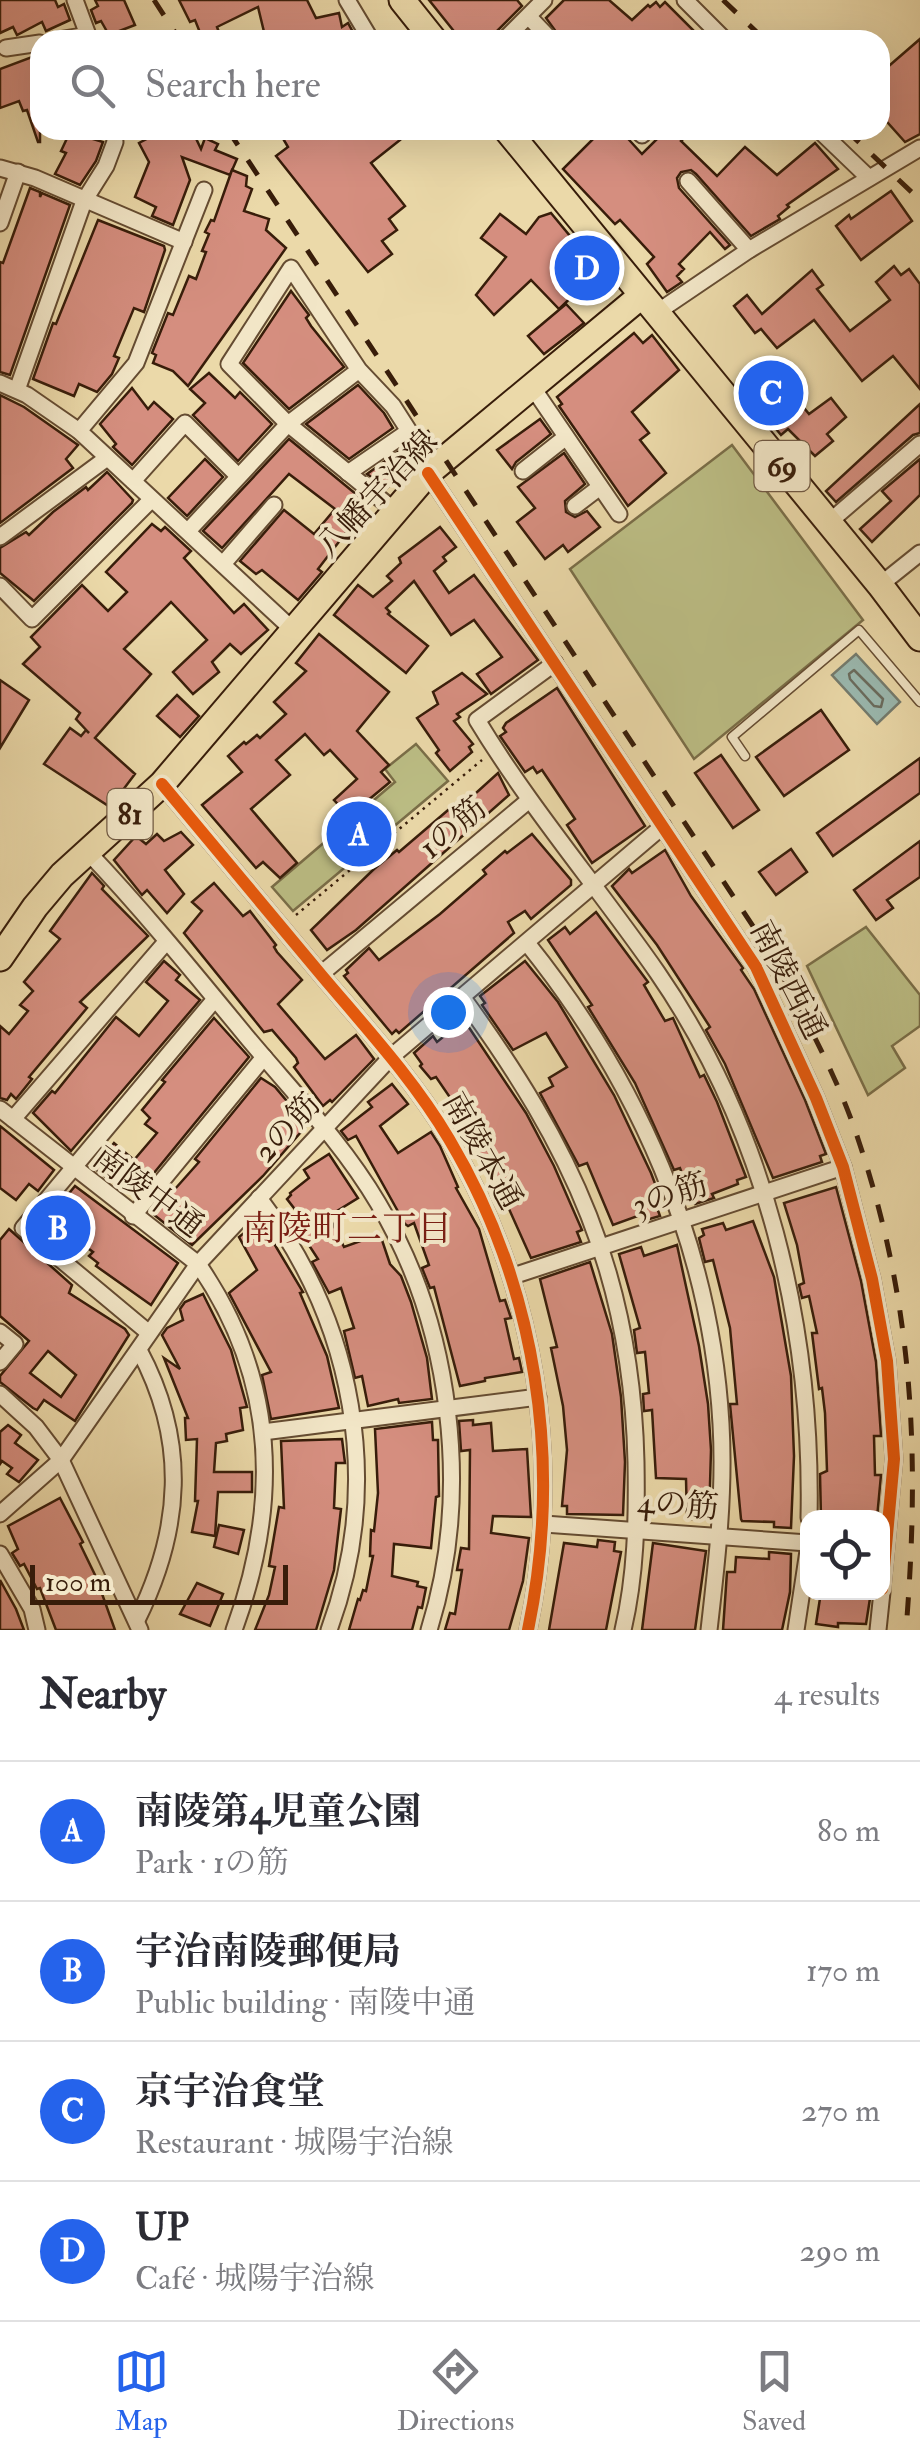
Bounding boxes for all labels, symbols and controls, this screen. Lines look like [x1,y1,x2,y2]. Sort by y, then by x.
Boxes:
search box [30,30,890,140]
icon: search [65,58,120,113]
text: Search here [145,61,321,109]
pin: D [554,230,620,306]
pin: C [738,356,804,430]
street label: 八幡宇治線 [308,422,446,566]
road number: 69 [754,441,810,491]
street label: 1の筋 [411,788,495,868]
road number: 81 [108,789,152,839]
pin: A [326,796,392,872]
street label: 南陵西通 [741,914,835,1046]
your location [423,987,474,1038]
street label: 2の筋 [245,1085,329,1171]
street label: 南陵本通 [433,1085,531,1217]
street label: 南陵中通 [85,1138,211,1246]
street label: 3の筋 [628,1164,712,1226]
pin: B [26,1190,90,1266]
district label: 南陵町二丁目 [242,1207,452,1251]
street label: 4の筋 [636,1482,720,1528]
map controls [800,1510,890,1600]
button: locate [800,1510,890,1600]
scale bar [30,1560,288,1604]
text: 100 m [45,1565,111,1600]
text: Nearby [40,1669,166,1721]
text: 4 results [774,1675,880,1715]
text: 南陵第4児童公園 [135,1788,422,1836]
text: A [62,1811,83,1851]
text: 80 m [817,1811,880,1851]
text: Park · 1の筋 [135,1843,288,1883]
text: 宇治南陵郵便局 [135,1928,401,1976]
text: B [62,1951,83,1991]
text: 170 m [806,1951,880,1991]
text: Public building · 南陵中通 [135,1983,475,2023]
text: 京宇治食堂 [135,2068,325,2116]
text: C [61,2091,84,2131]
text: 270 m [801,2091,880,2131]
text: Restaurant · 城陽宇治線 [135,2123,454,2163]
text: UP [135,2204,189,2252]
text: D [59,2231,86,2271]
text: 290 m [799,2231,880,2271]
text: Café · 城陽宇治線 [135,2259,375,2299]
tab: Map [114,2344,169,2439]
tab: Directions [397,2344,514,2439]
tab: Saved [742,2344,806,2439]

